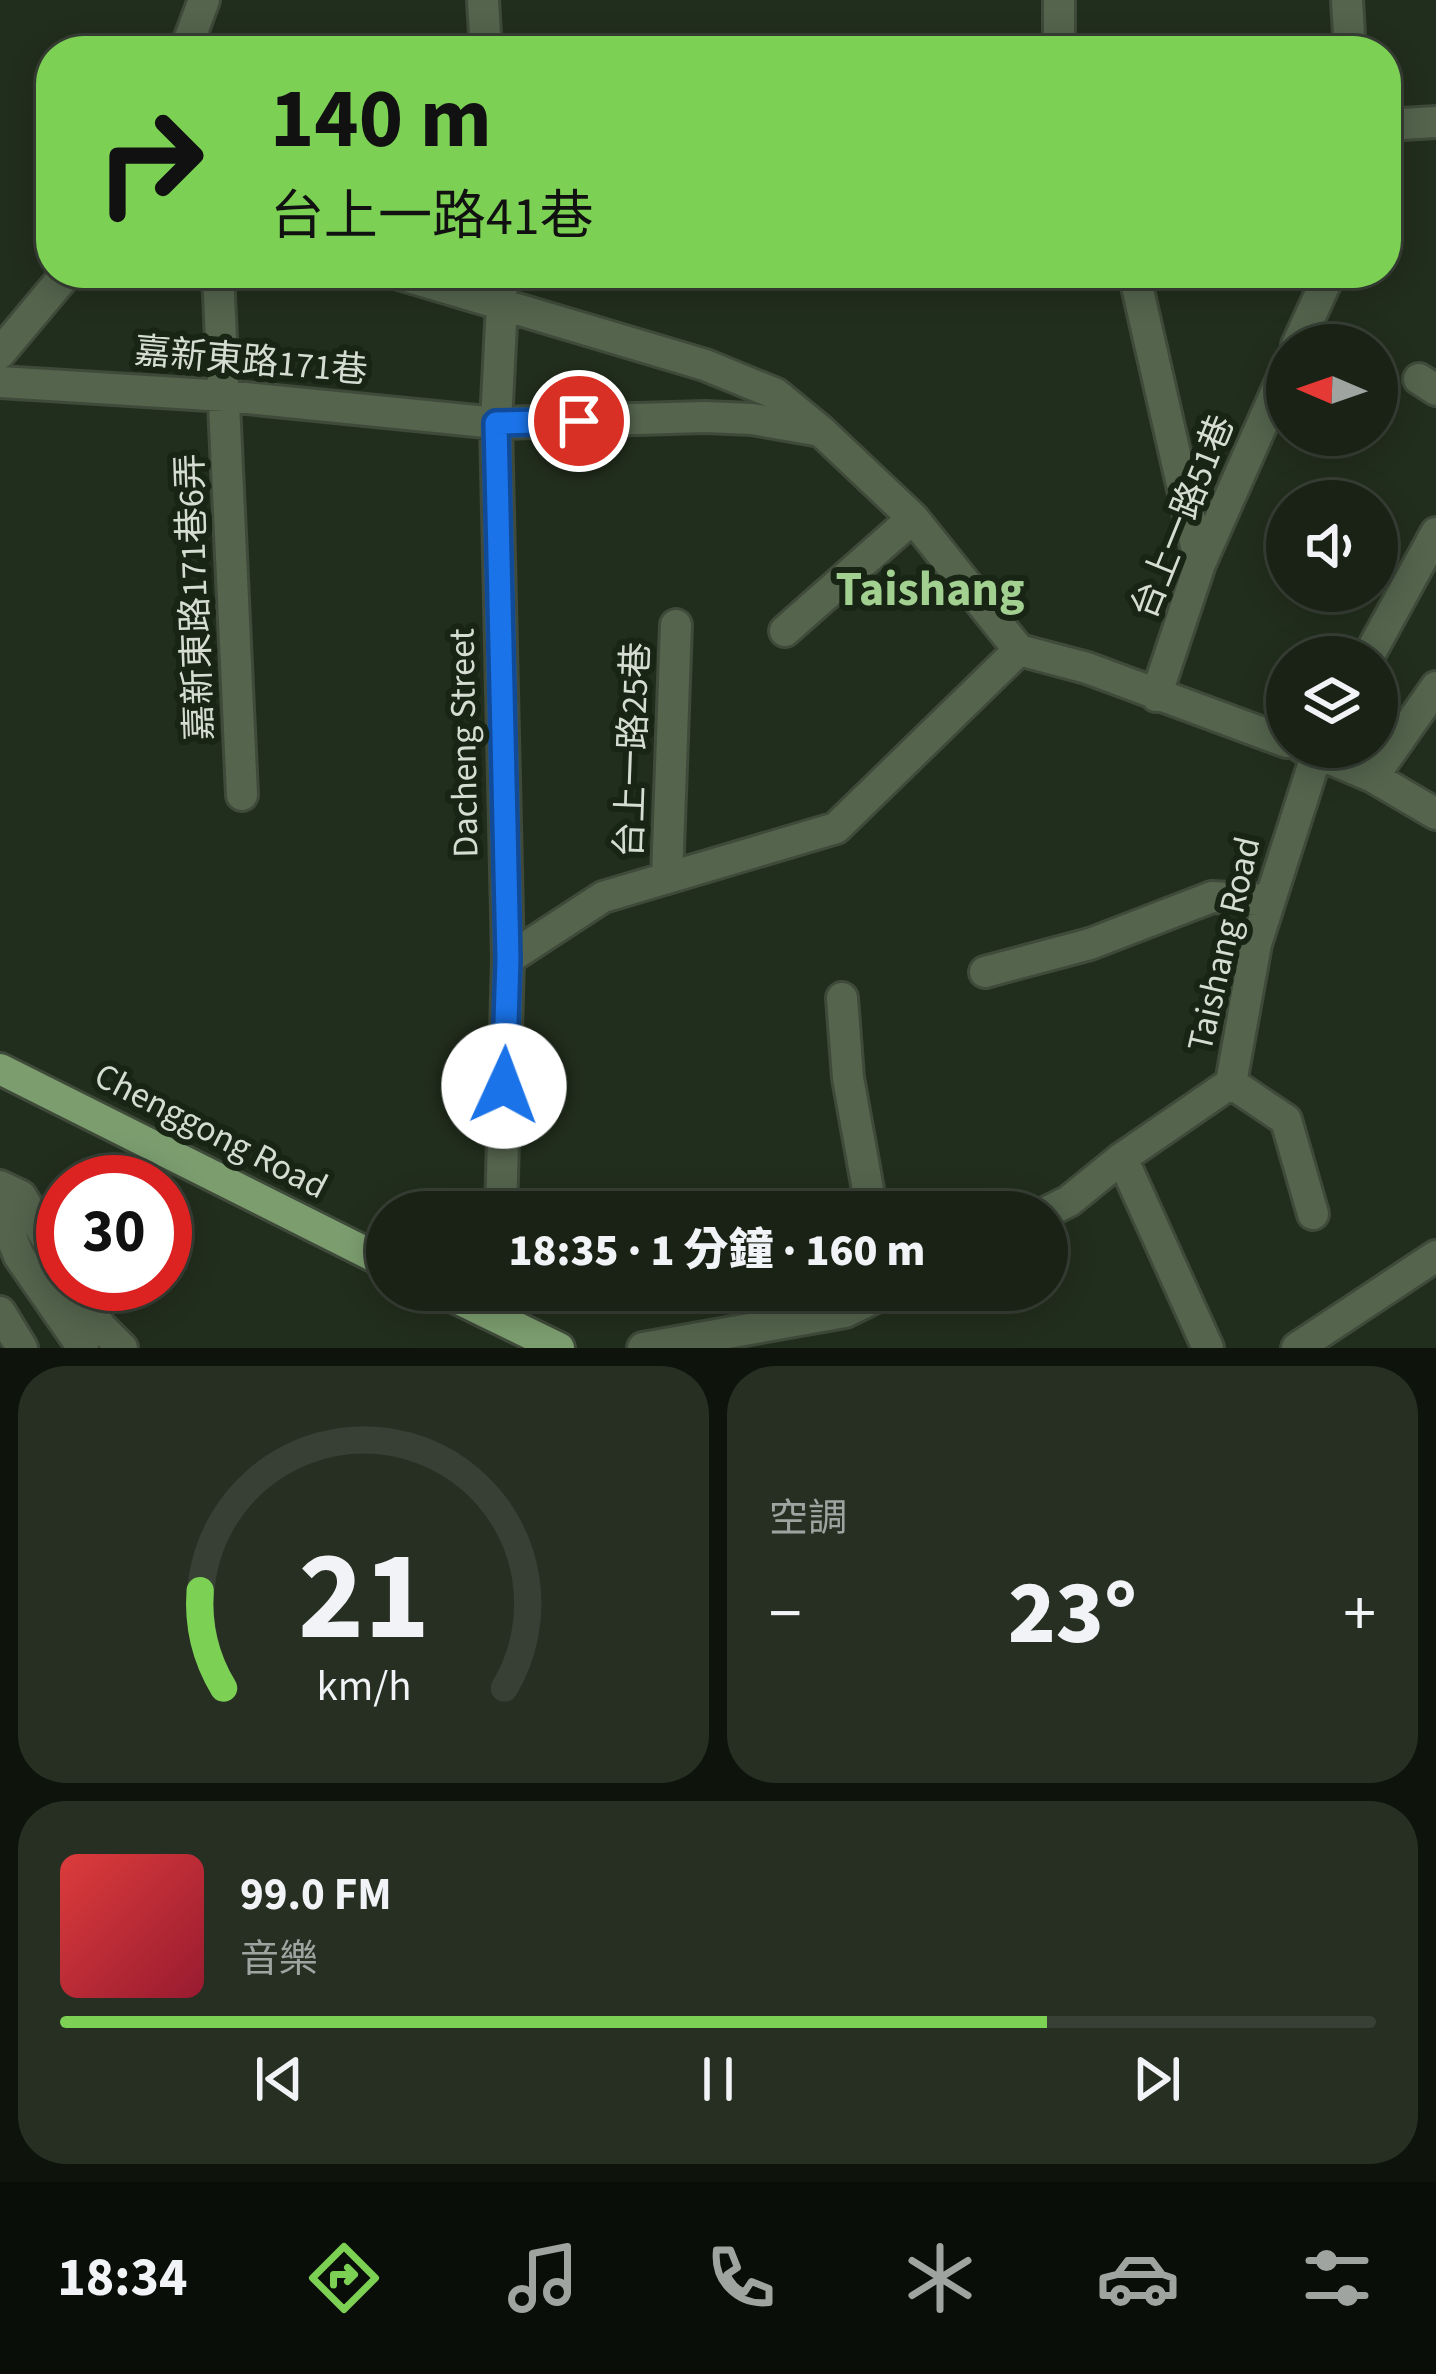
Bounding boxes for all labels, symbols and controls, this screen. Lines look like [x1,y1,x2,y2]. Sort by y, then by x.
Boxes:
text: 140 m [270,60,492,180]
icon: right [72,84,228,240]
text: 台上一路41巷 [270,179,594,256]
north arrow [1266,324,1398,456]
map controls [1266,324,1398,768]
street label: 嘉新東路171巷 [132,325,370,397]
pin [528,370,630,472]
icon: arrive [546,388,612,454]
street label: 台上一路51巷 [1119,407,1247,627]
street label: 嘉新東路171巷6弄 [164,452,226,742]
button: sound [1266,480,1398,612]
district label: Taishang [835,556,1025,624]
street label: Dacheng Street [437,628,491,858]
button: layers [1266,636,1398,768]
street label: 台上一路25巷 [604,641,662,859]
street label: Taishang Road [1175,832,1273,1056]
position arrow [441,1023,567,1149]
street label: Chenggong Road [86,1050,336,1212]
speed limit sign: 30 [36,1155,192,1311]
text: 18:35 · 1 分鐘 · 160 m [509,1219,925,1283]
text: 空調 [769,1491,847,1547]
text: 21 [298,1509,429,1687]
text: 23° [1008,1550,1137,1678]
text: − [769,1567,802,1661]
text: + [1343,1567,1376,1661]
text: km/h [316,1655,411,1716]
text: 99.0 FM [240,1863,392,1927]
text: 音樂 [240,1932,318,1988]
icon: previous [246,2046,312,2112]
icon: pause [685,2046,751,2112]
icon: next [1124,2046,1190,2112]
icon: directions [302,2236,386,2320]
icon: music [501,2236,585,2320]
icon: phone [699,2236,783,2320]
icon: climate [898,2236,982,2320]
icon: car [1096,2236,1180,2320]
icon: filters [1295,2236,1379,2320]
text: 18:34 [57,2240,188,2317]

